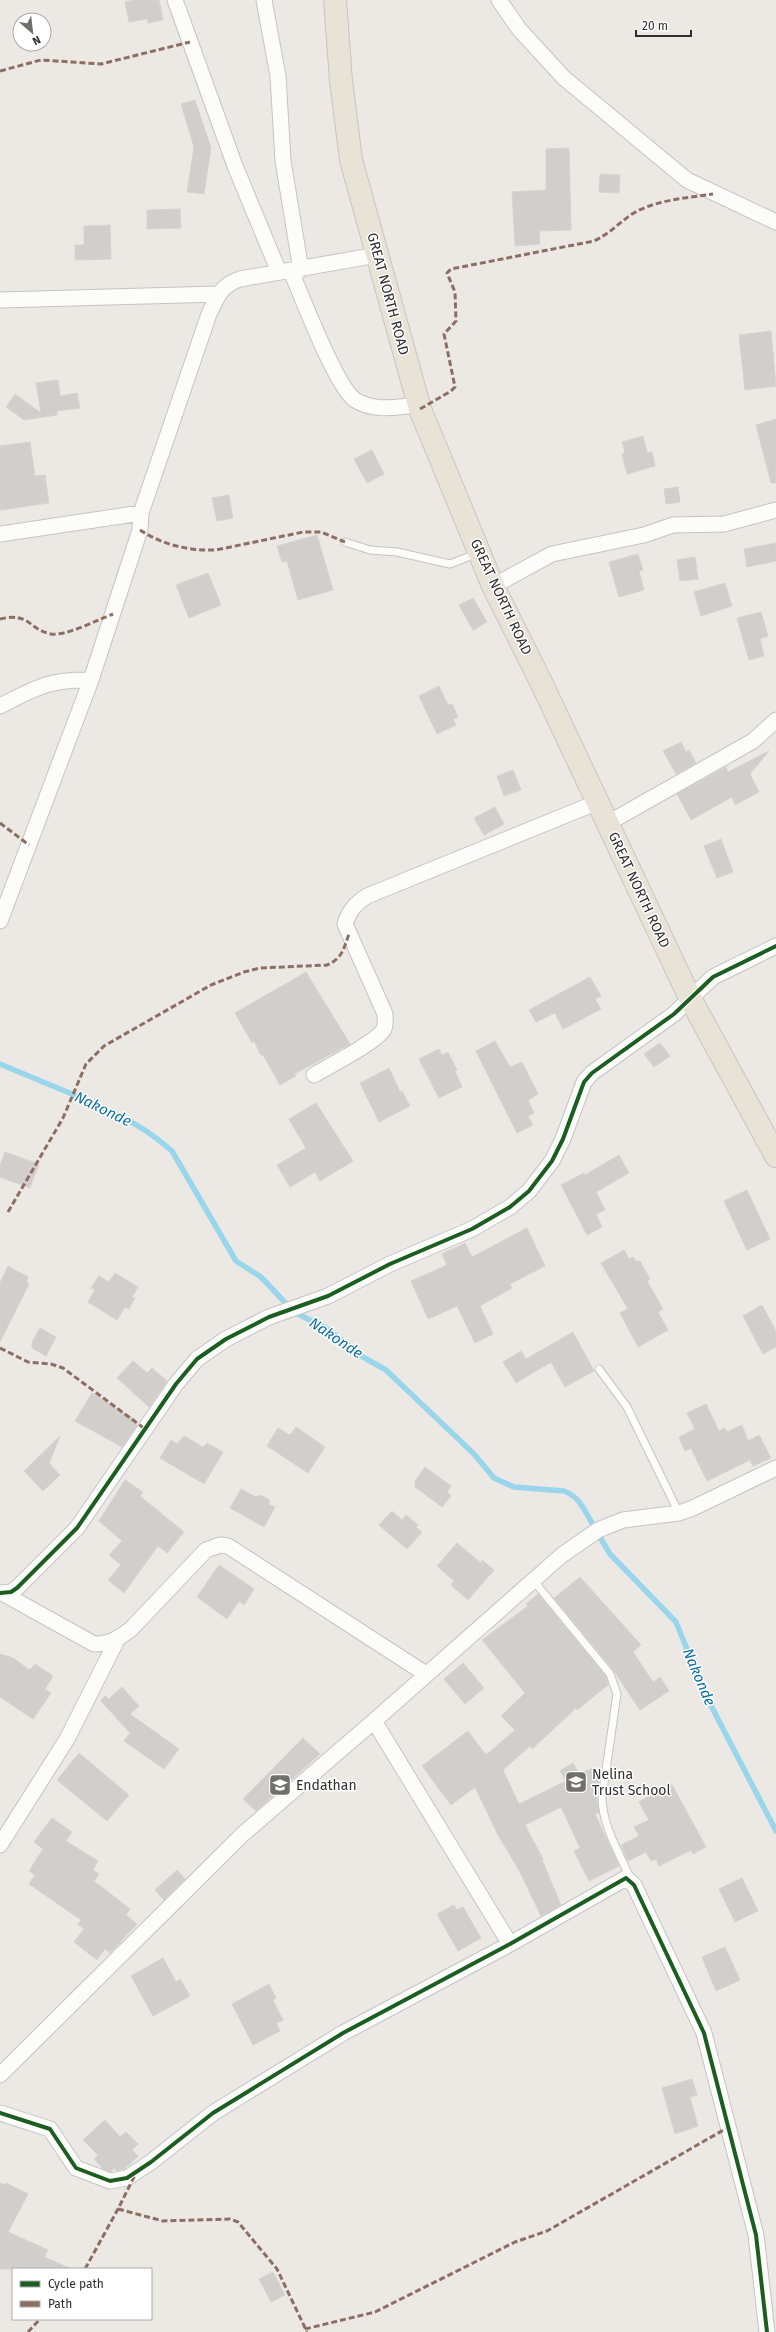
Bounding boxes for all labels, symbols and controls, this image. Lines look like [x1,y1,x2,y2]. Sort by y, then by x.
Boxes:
north arrow [12,12,52,52]
scale bar [636,12,691,38]
text: 20 m [642,19,668,33]
text: N [30,33,43,48]
street label: GREAT NORTH ROAD [363,231,413,357]
street label: GREAT NORTH ROAD [467,536,535,658]
street label: GREAT NORTH ROAD [605,829,673,951]
water label: Nakonde [72,1088,134,1131]
water label: Nakonde [306,1314,366,1363]
water label: Nakonde [679,1646,719,1709]
place label: Nelina Trust School [592,1766,671,1799]
school or university icon: Nelina Trust School [563,1769,589,1795]
school or university icon: Endathan [267,1772,293,1798]
place label: Endathan [296,1777,357,1794]
legend [12,2268,152,2320]
text: Cycle path [48,2277,104,2291]
text: Path [48,2297,72,2311]

